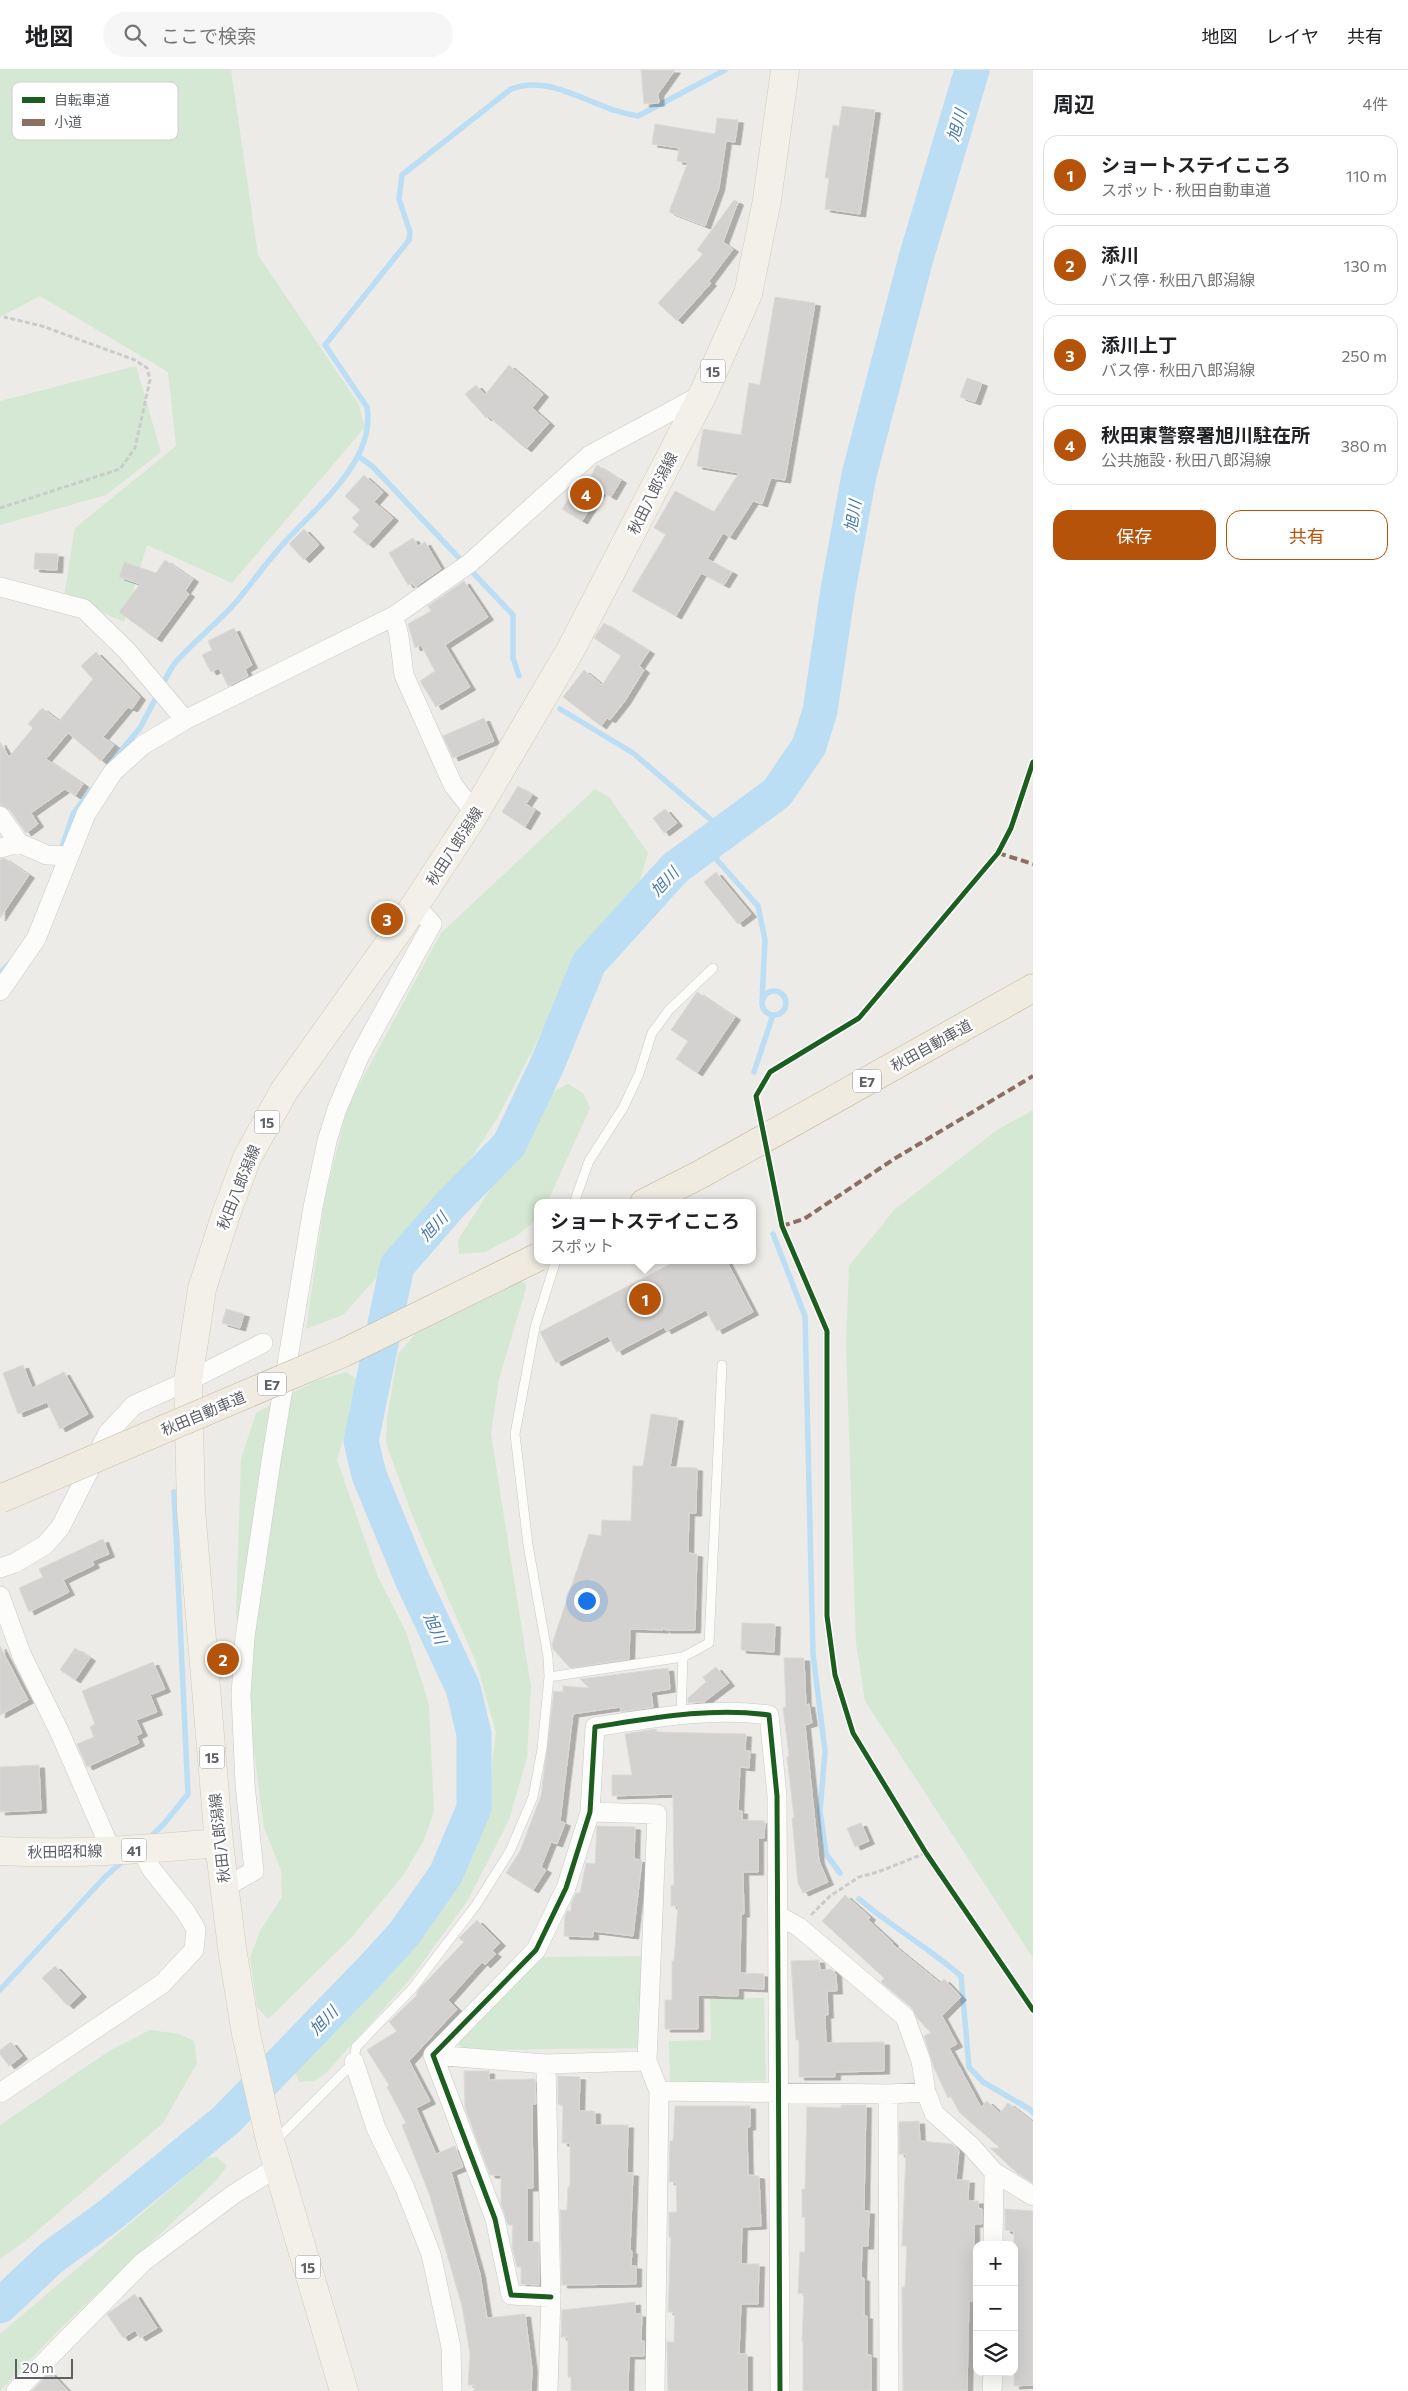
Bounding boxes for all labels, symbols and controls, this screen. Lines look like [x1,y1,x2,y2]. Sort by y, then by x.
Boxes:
search box [103,12,453,57]
text: 地図 [25,21,73,50]
icon: search [121,21,149,49]
text: ここで検索 [161,24,256,47]
text: 地図 [1202,25,1238,47]
text: レイヤ [1266,25,1319,47]
text: 共有 [1347,25,1383,47]
legend [12,82,178,140]
text: 自転車道 [54,91,110,108]
text: 周辺 [1053,91,1095,116]
text: 4件 [1362,94,1388,113]
water label: 旭川 [942,105,970,143]
text: 小道 [54,113,82,130]
text: ショートステイこころ [1101,153,1291,176]
text: 1 [1066,166,1074,185]
text: 110 m [1346,166,1387,185]
text: スポット · 秋田自動車道 [1101,180,1271,199]
text: 添川 [1101,243,1139,266]
text: 2 [1065,256,1075,275]
text: 130 m [1344,256,1387,275]
text: バス停 · 秋田八郎潟線 [1101,270,1255,289]
text: 添川上丁 [1101,333,1177,356]
text: 3 [1065,346,1075,365]
text: 250 m [1341,346,1387,365]
road number: 15 [700,360,726,382]
text: バス停 · 秋田八郎潟線 [1101,360,1255,379]
text: 秋田東警察署旭川駐在所 [1101,423,1310,446]
text: 4 [1065,436,1075,455]
text: 380 m [1341,436,1387,455]
street label: 秋田八郎潟線 [624,449,680,537]
text: 公共施設 · 秋田八郎潟線 [1101,450,1271,469]
pin: 4 [570,475,602,513]
water label: 旭川 [840,497,864,533]
button: 保存 [1053,510,1216,560]
button: 共有 [1226,510,1388,560]
street label: 秋田八郎潟線 [422,803,486,889]
water label: 旭川 [646,861,683,899]
pin: 3 [371,900,403,938]
street label: 秋田自動車道 [887,1015,975,1075]
road number: E7 [853,1069,881,1092]
road number: 15 [254,1110,280,1134]
street label: 秋田八郎潟線 [213,1142,263,1232]
popup [534,1199,756,1264]
water label: 旭川 [415,1206,452,1244]
text: ショートステイこころ [550,1209,740,1232]
text: スポット [550,1236,614,1255]
pin: 1 [629,1280,661,1318]
road number: E7 [258,1372,286,1396]
street label: 秋田自動車道 [158,1387,248,1439]
your location [574,1588,600,1614]
water label: 旭川 [421,1610,452,1648]
pin: 2 [207,1640,239,1678]
road number: 15 [200,1745,224,1768]
street label: 秋田八郎潟線 [205,1792,233,1884]
road number: 41 [122,1838,146,1862]
street label: 秋田昭和線 [27,1841,103,1861]
water label: 旭川 [305,2000,342,2038]
map controls [973,2241,1018,2376]
button: + [973,2241,1018,2286]
road number: 15 [296,2256,320,2278]
button: − [973,2286,1018,2331]
button: layers [973,2331,1018,2376]
scale bar [15,2356,72,2379]
text: 20 m [22,2359,54,2376]

